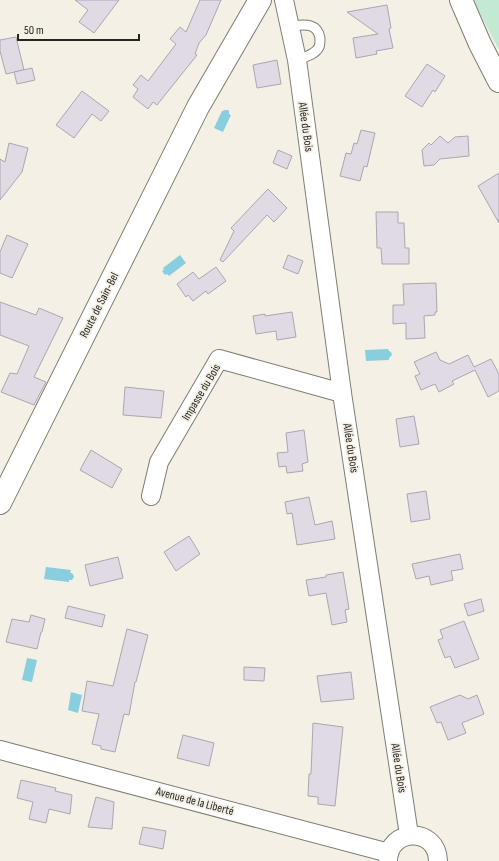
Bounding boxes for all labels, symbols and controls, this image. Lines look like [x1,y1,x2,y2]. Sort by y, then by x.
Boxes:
scale bar [18,16,139,42]
text: 50 m [24,23,44,38]
street label: Allée du Bois [294,100,316,153]
street label: Route de Sain-Bel [77,270,122,340]
street label: Impasse du Bois [179,361,224,423]
street label: Allée du Bois [339,421,362,474]
street label: Allée du Bois [387,741,410,794]
street label: Avenue de la Liberté [153,784,236,819]

